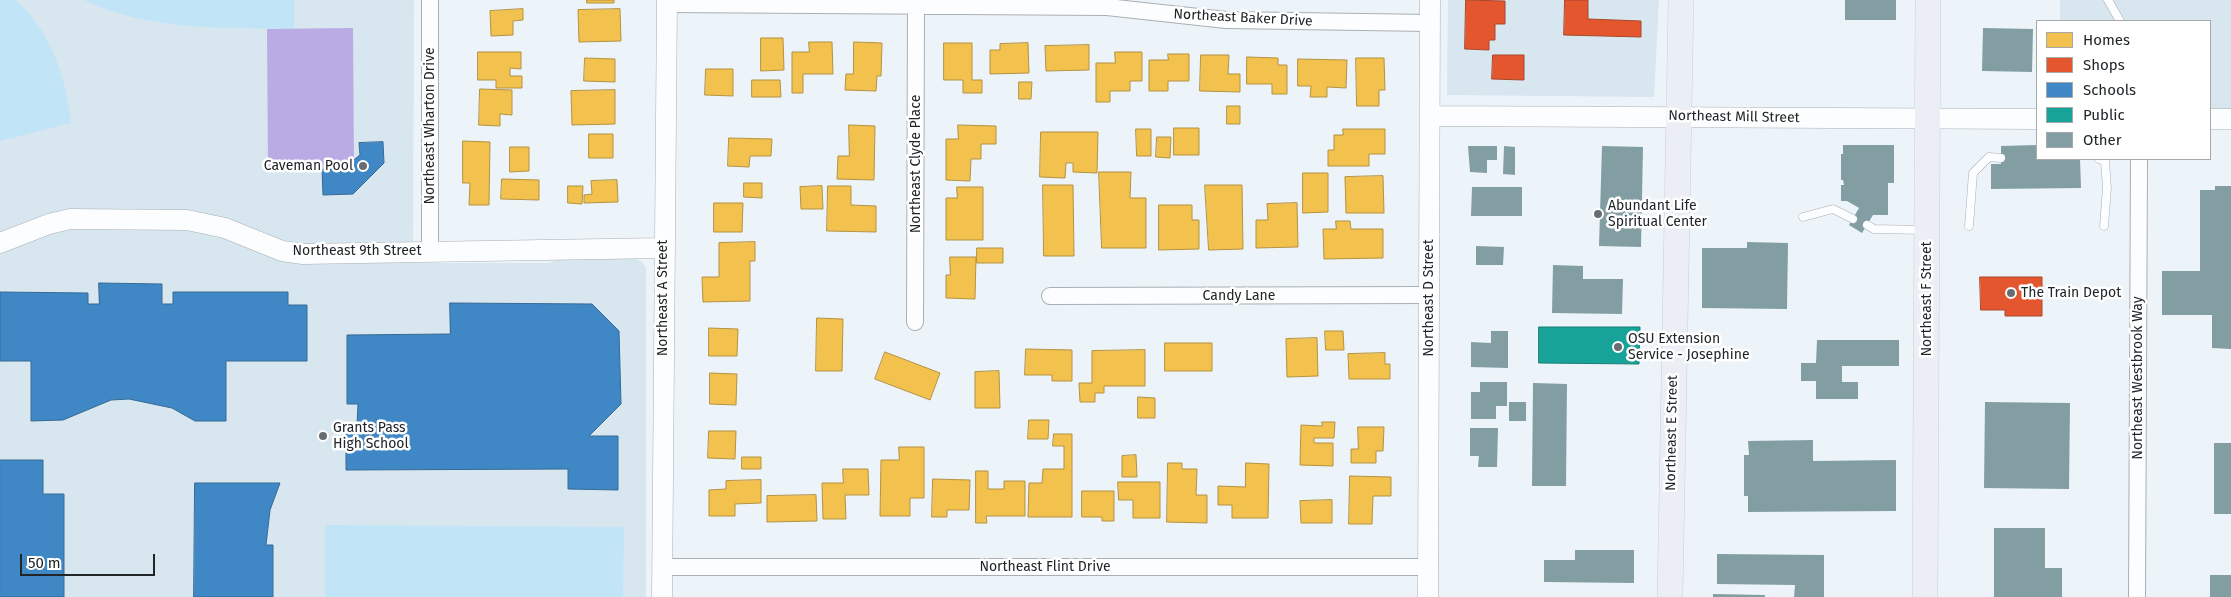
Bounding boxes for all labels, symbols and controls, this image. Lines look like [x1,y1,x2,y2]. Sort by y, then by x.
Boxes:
street label: Northeast Baker Drive [1173,6,1313,30]
legend [2036,20,2211,160]
text: Homes [2083,31,2130,49]
street label: Northeast Wharton Drive [422,47,438,205]
text: Shops [2083,56,2125,74]
text: Schools [2083,81,2136,99]
street label: Northeast Clyde Place [908,95,924,233]
text: Public [2083,106,2125,124]
street label: Northeast Mill Street [1668,107,1800,127]
text: Other [2083,131,2122,149]
place label: Caveman Pool [264,158,353,174]
marker: Caveman Pool [357,160,369,172]
place label: Abundant Life Spiritual Center [1608,198,1707,230]
marker: Abundant Life Spiritual Center [1592,208,1604,220]
street label: Northeast D Street [1421,239,1437,357]
street label: Northeast A Street [655,240,671,356]
street label: Northeast F Street [1919,241,1935,357]
street label: Northeast 9th Street [293,243,421,259]
place label: The Train Depot [2021,285,2121,301]
marker: The Train Depot [2005,287,2017,299]
street label: Candy Lane [1203,288,1275,304]
street label: Northeast Westbrook Way [2130,296,2146,460]
place label: OSU Extension Service - Josephine [1628,331,1750,364]
marker: OSU Extension Service - Josephine [1612,341,1624,353]
street label: Northeast E Street [1663,375,1681,491]
place label: Grants Pass High School [333,420,409,452]
marker: Grants Pass High School [317,430,329,442]
scale bar [22,544,158,576]
text: 50 m [28,554,61,572]
street label: Northeast Flint Drive [979,559,1111,575]

